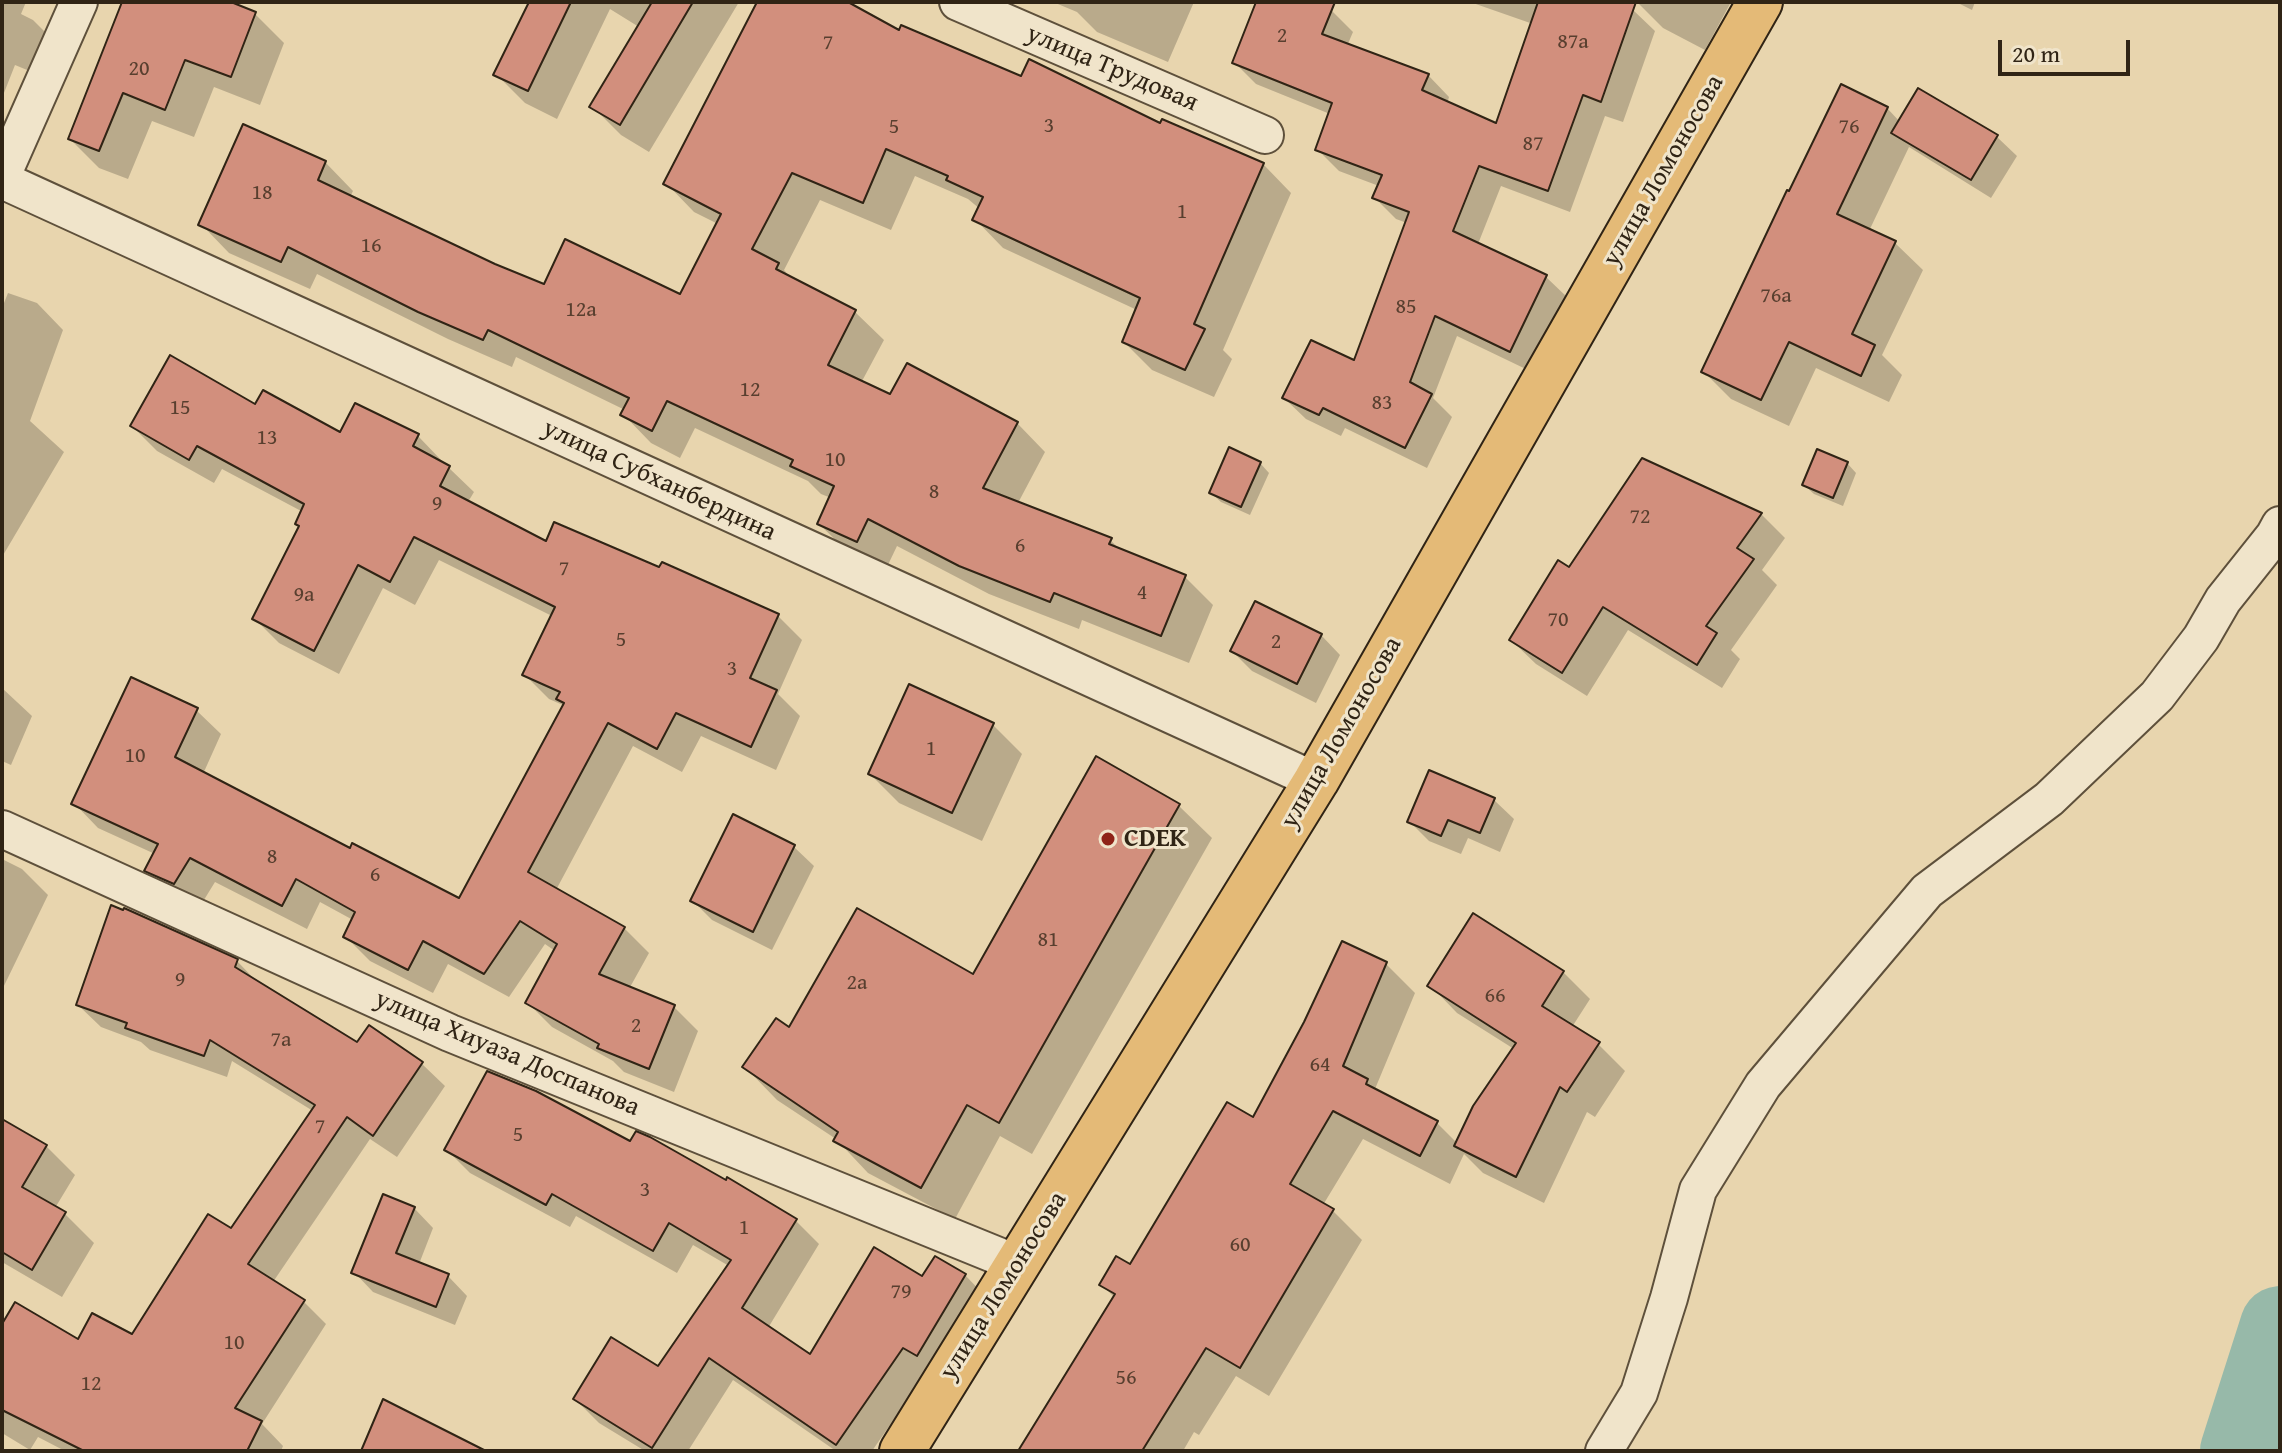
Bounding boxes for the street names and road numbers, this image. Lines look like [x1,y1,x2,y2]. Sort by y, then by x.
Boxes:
street label: улица Трудовая [1022,19,1202,119]
street label: улица Ломоносова [1597,70,1731,272]
street label: улица Субханбердина [537,413,781,549]
street label: улица Ломоносова [1275,632,1409,834]
street label: улица Хиуаза Доспанова [370,984,644,1124]
street label: улица Ломоносова [934,1186,1074,1386]

